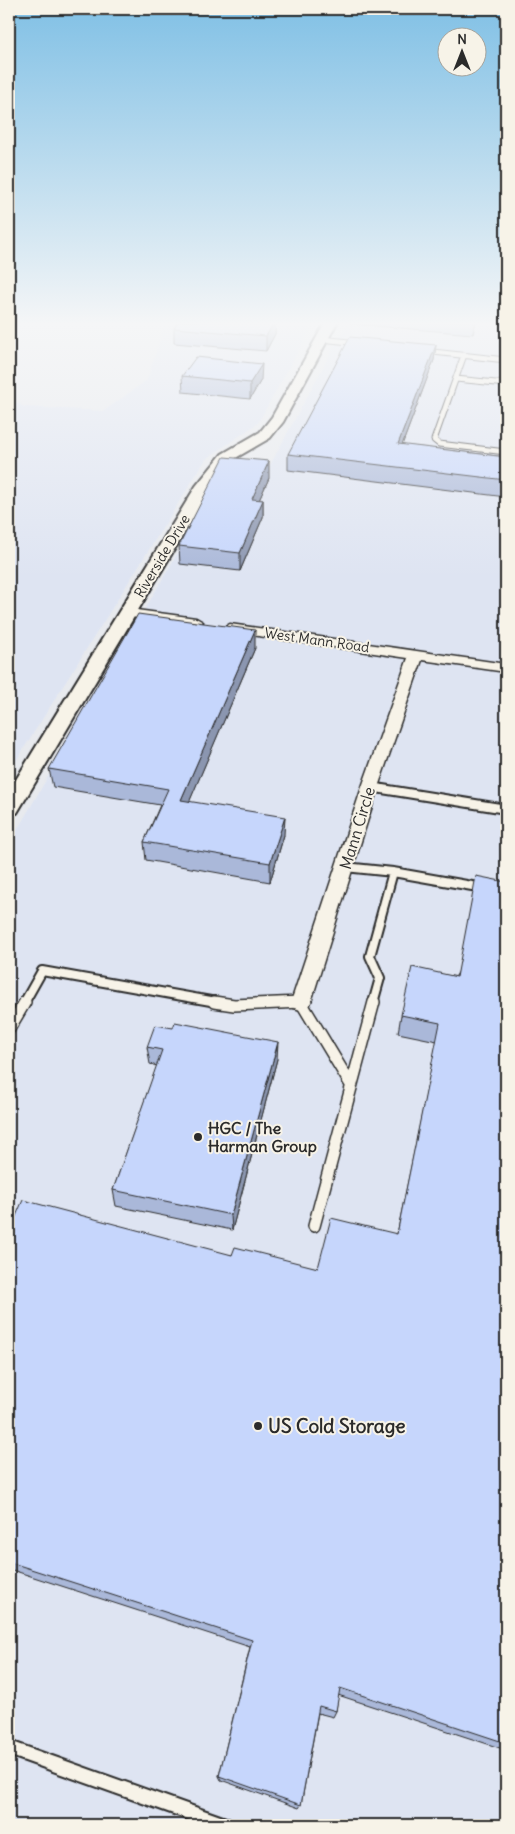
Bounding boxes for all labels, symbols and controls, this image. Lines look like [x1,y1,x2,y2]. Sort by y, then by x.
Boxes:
north arrow [438,28,488,78]
text: N [457,30,467,48]
street label: Riverside Drive [130,511,194,601]
street label: West Mann Road [263,624,371,656]
street label: Mann Circle [335,784,379,872]
place label: HGC / The Harman Group [208,1118,317,1157]
marker: HGC / The Harman Group [192,1131,204,1143]
place label: US Cold Storage [268,1414,405,1438]
marker: US Cold Storage [252,1420,264,1432]

